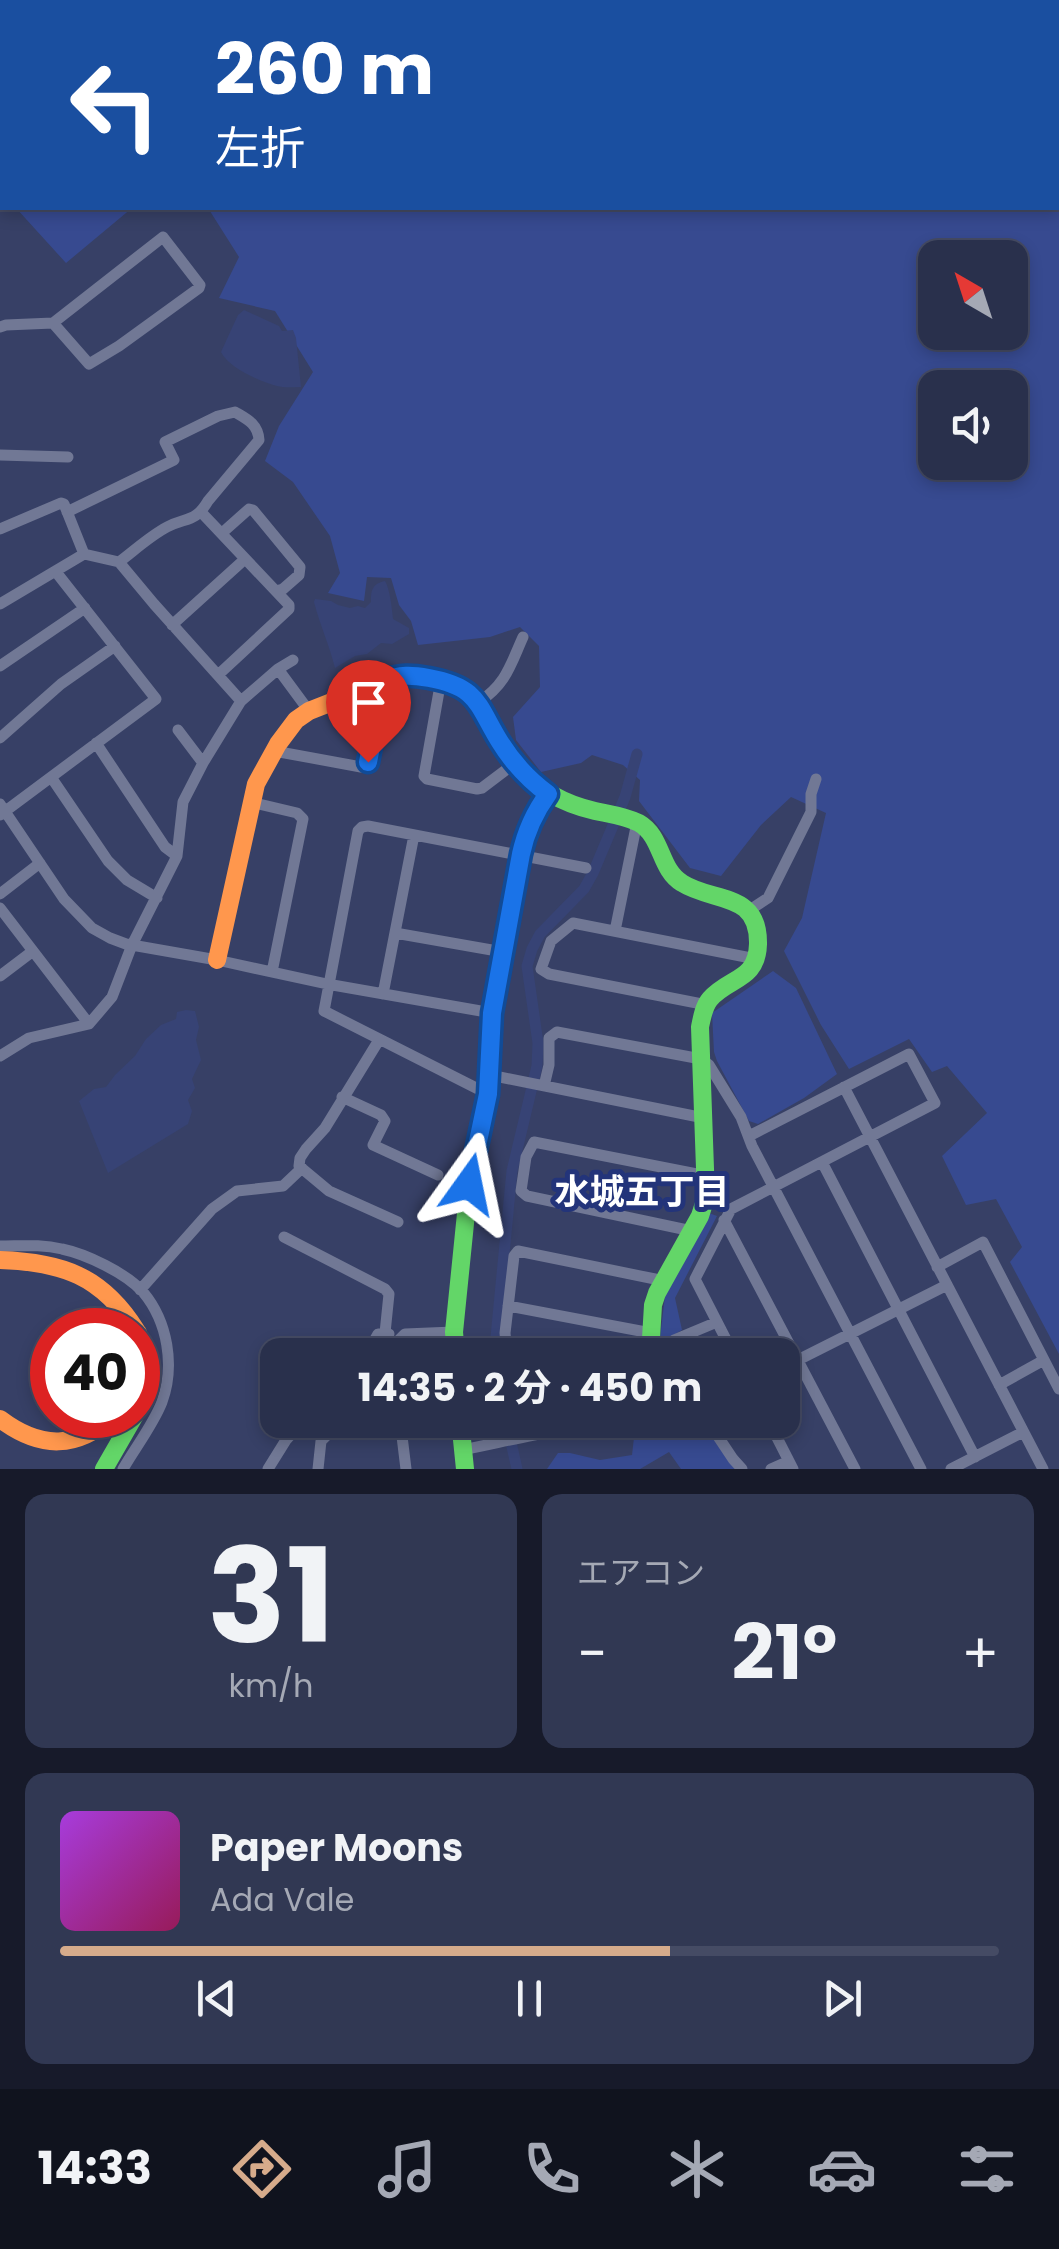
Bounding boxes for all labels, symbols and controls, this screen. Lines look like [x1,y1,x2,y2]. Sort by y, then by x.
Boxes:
text: 260 m [215,20,434,119]
icon: left [50,40,180,170]
text: 左折 [215,117,305,180]
north arrow [918,240,1028,350]
map controls [918,240,1028,480]
button: sound [918,370,1028,480]
pin [326,660,411,763]
icon: arrive [341,675,396,730]
position arrow [417,1132,521,1236]
district label: 水城五丁目 [554,1167,730,1216]
speed limit sign: 40 [30,1308,160,1438]
text: 14:35 · 2 分 · 450 m [358,1361,702,1414]
text: 31 [207,1505,335,1688]
text: エアコン [577,1550,705,1595]
text: 21° [731,1600,837,1705]
text: − [577,1615,607,1692]
text: + [961,1615,999,1692]
text: km/h [228,1663,314,1708]
text: Paper Moons [210,1821,463,1874]
text: Ada Vale [210,1877,354,1922]
icon: previous [189,1971,244,2026]
icon: pause [502,1971,557,2026]
icon: next [815,1971,870,2026]
icon: directions [227,2134,297,2204]
icon: music [372,2134,442,2204]
icon: phone [517,2134,587,2204]
icon: climate [662,2134,732,2204]
icon: car [807,2134,877,2204]
icon: filters [952,2134,1022,2204]
text: 14:33 [37,2137,152,2200]

